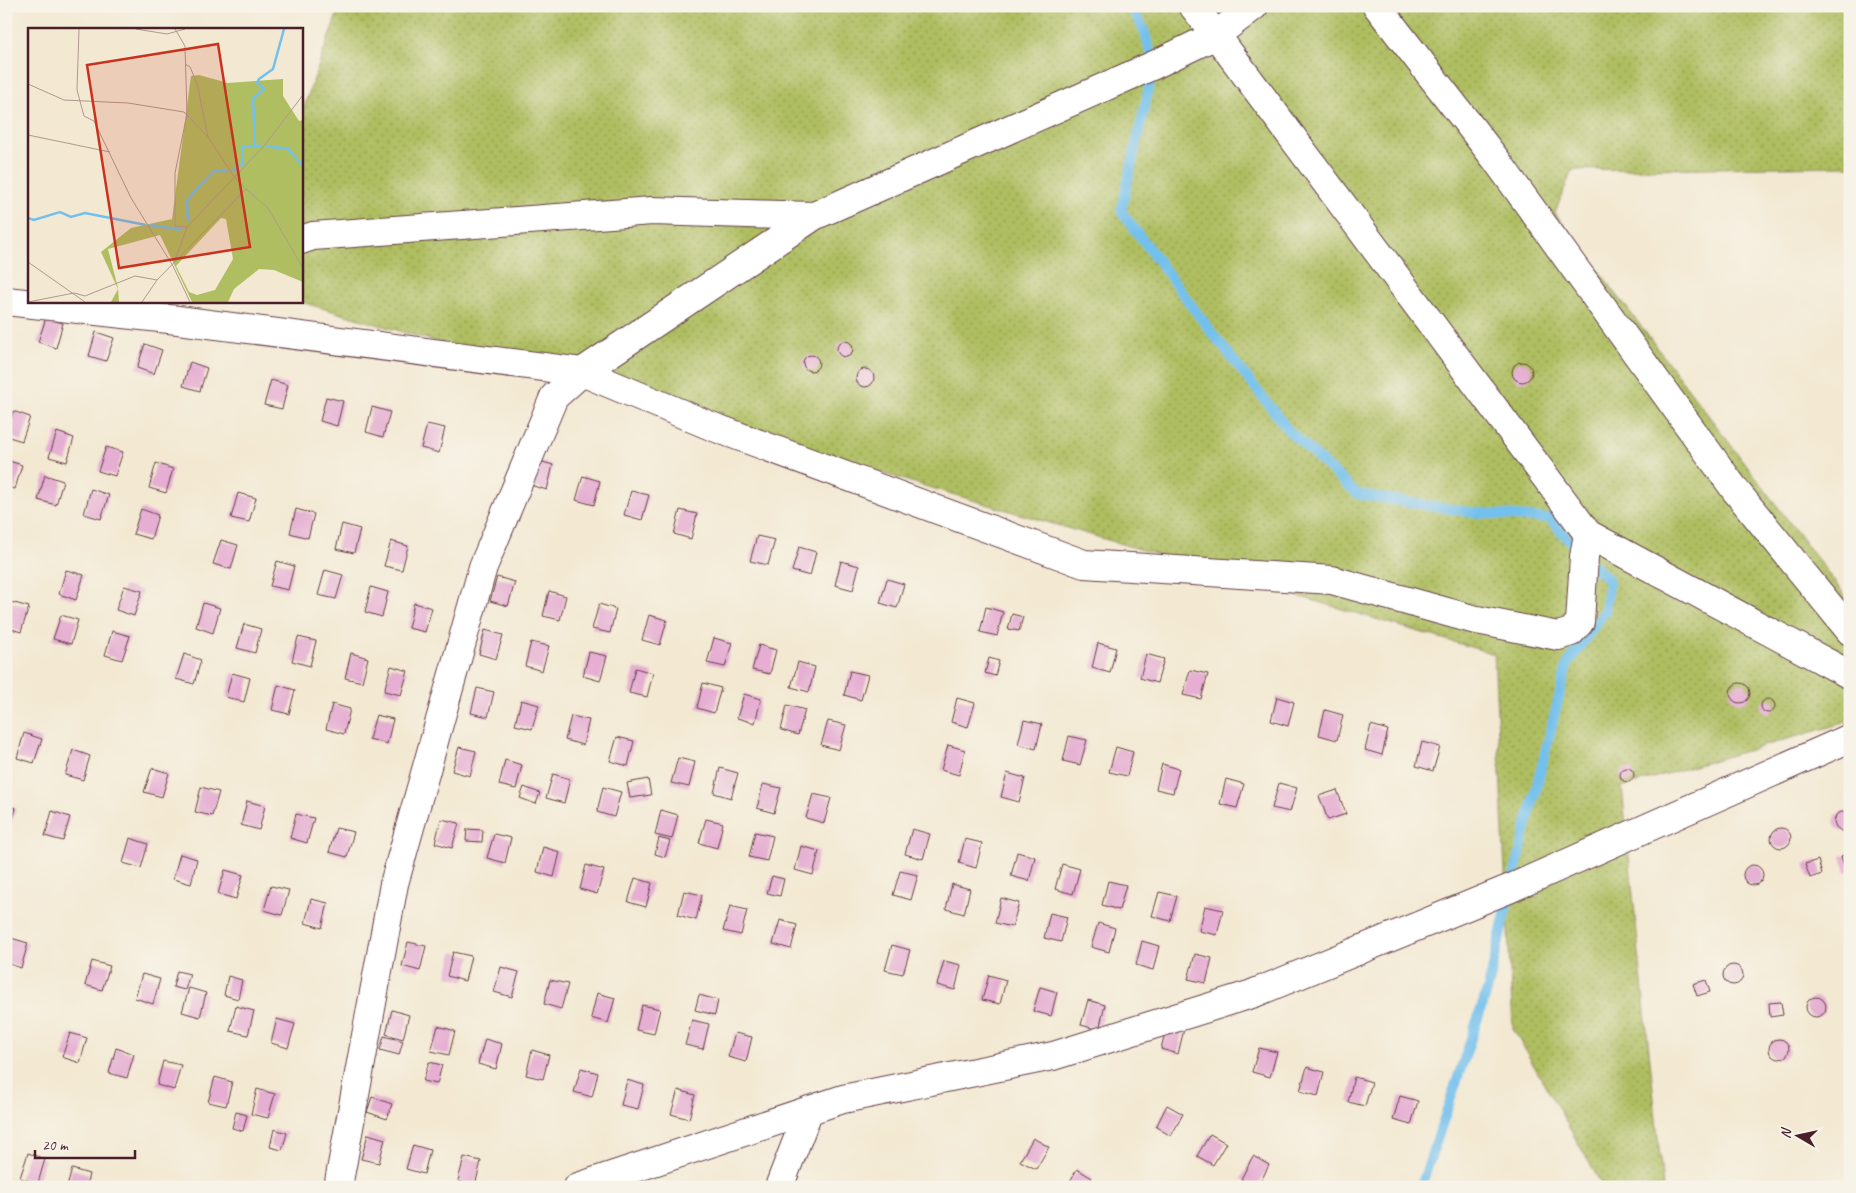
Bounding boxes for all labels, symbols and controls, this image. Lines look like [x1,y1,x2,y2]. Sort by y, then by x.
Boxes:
inset map [28,28,302,302]
north arrow [1774,1110,1824,1160]
text: N [1777,1126,1795,1140]
scale bar [35,1128,135,1160]
text: 20 m [42,1136,69,1155]

